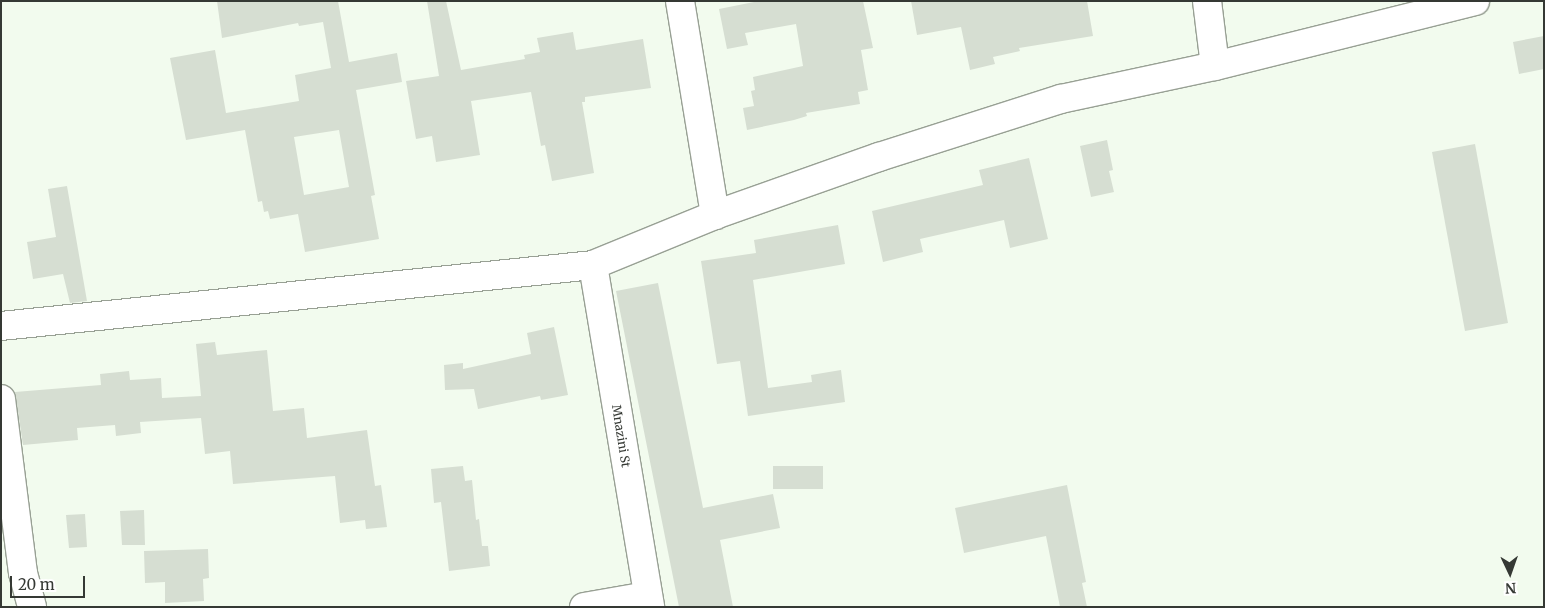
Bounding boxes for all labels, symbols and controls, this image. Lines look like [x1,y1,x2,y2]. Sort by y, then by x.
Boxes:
street label: Mnazini St [609,404,633,468]
north arrow [1485,548,1535,598]
scale bar [12,566,88,598]
text: 20 m [18,575,55,594]
text: N [1505,579,1517,597]

